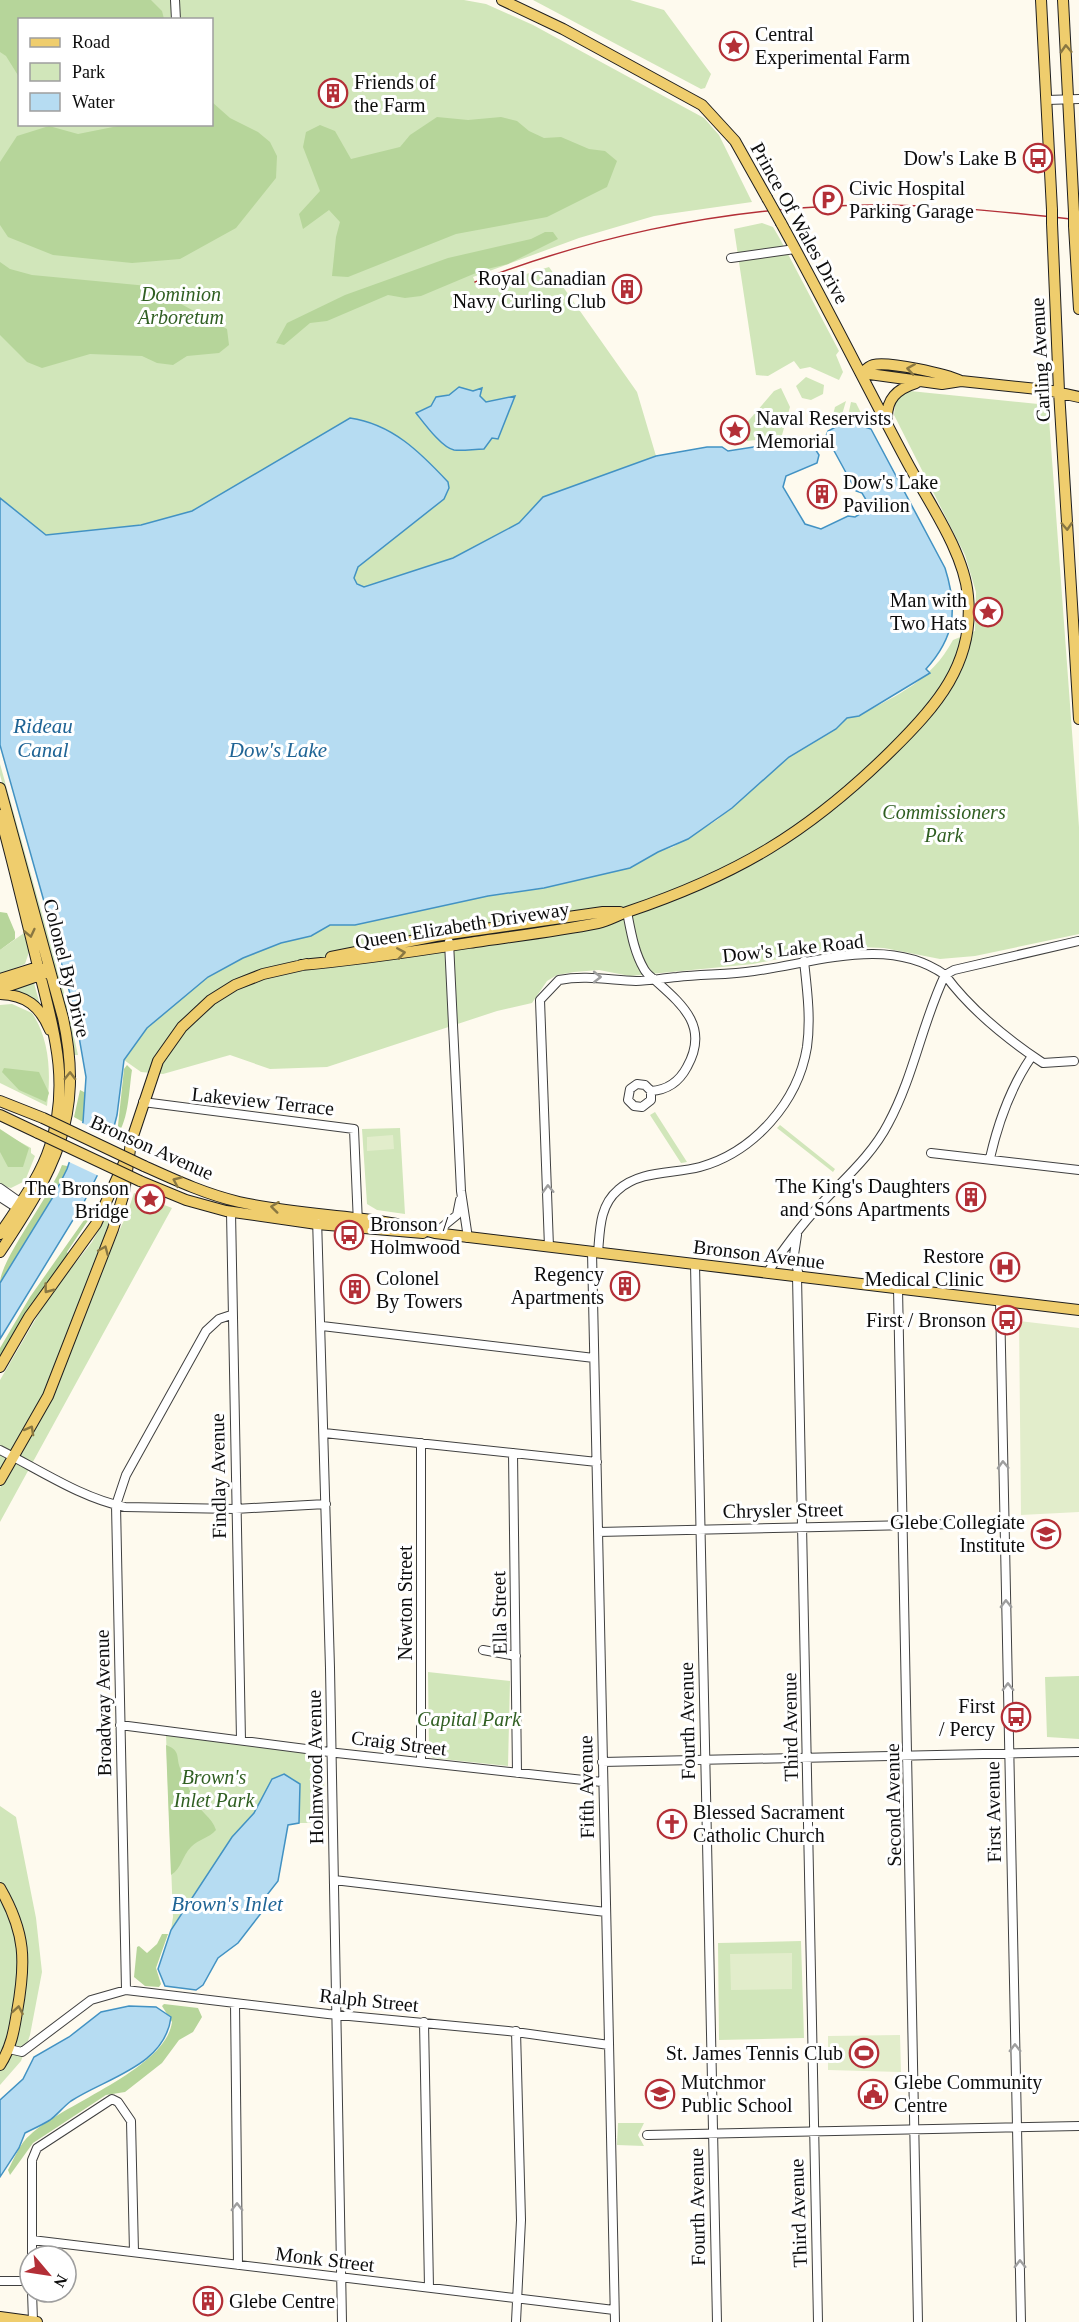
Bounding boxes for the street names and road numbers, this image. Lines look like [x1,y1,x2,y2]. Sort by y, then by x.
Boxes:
street label: Prince Of Wales Drive [747,139,853,307]
street label: Carling Avenue [1026,297,1055,423]
street label: Colonel By Drive [38,896,95,1040]
street label: Queen Elizabeth Driveway [353,897,571,954]
street label: Dow's Lake Road [721,930,865,966]
street label: Lakeview Terrace [191,1083,335,1119]
street label: Bronson Avenue [87,1110,217,1184]
street label: Bronson Avenue [692,1235,826,1273]
street label: Findlay Avenue [206,1413,231,1539]
street label: Chrysler Street [723,1498,844,1523]
street label: Newton Street [394,1545,416,1660]
street label: Ella Street [487,1570,511,1655]
street label: Broadway Avenue [91,1629,116,1777]
street label: Fourth Avenue [675,1662,699,1780]
street label: Third Avenue [778,1672,802,1782]
street label: Holmwood Avenue [303,1689,327,1844]
street label: Craig Street [350,1726,448,1761]
street label: Fifth Avenue [574,1735,598,1839]
street label: Second Avenue [881,1743,905,1867]
street label: First Avenue [981,1761,1005,1863]
street label: Ralph Street [318,1984,420,2017]
street label: Fourth Avenue [685,2148,709,2266]
street label: Third Avenue [785,2158,811,2268]
street label: Monk Street [274,2242,376,2276]

